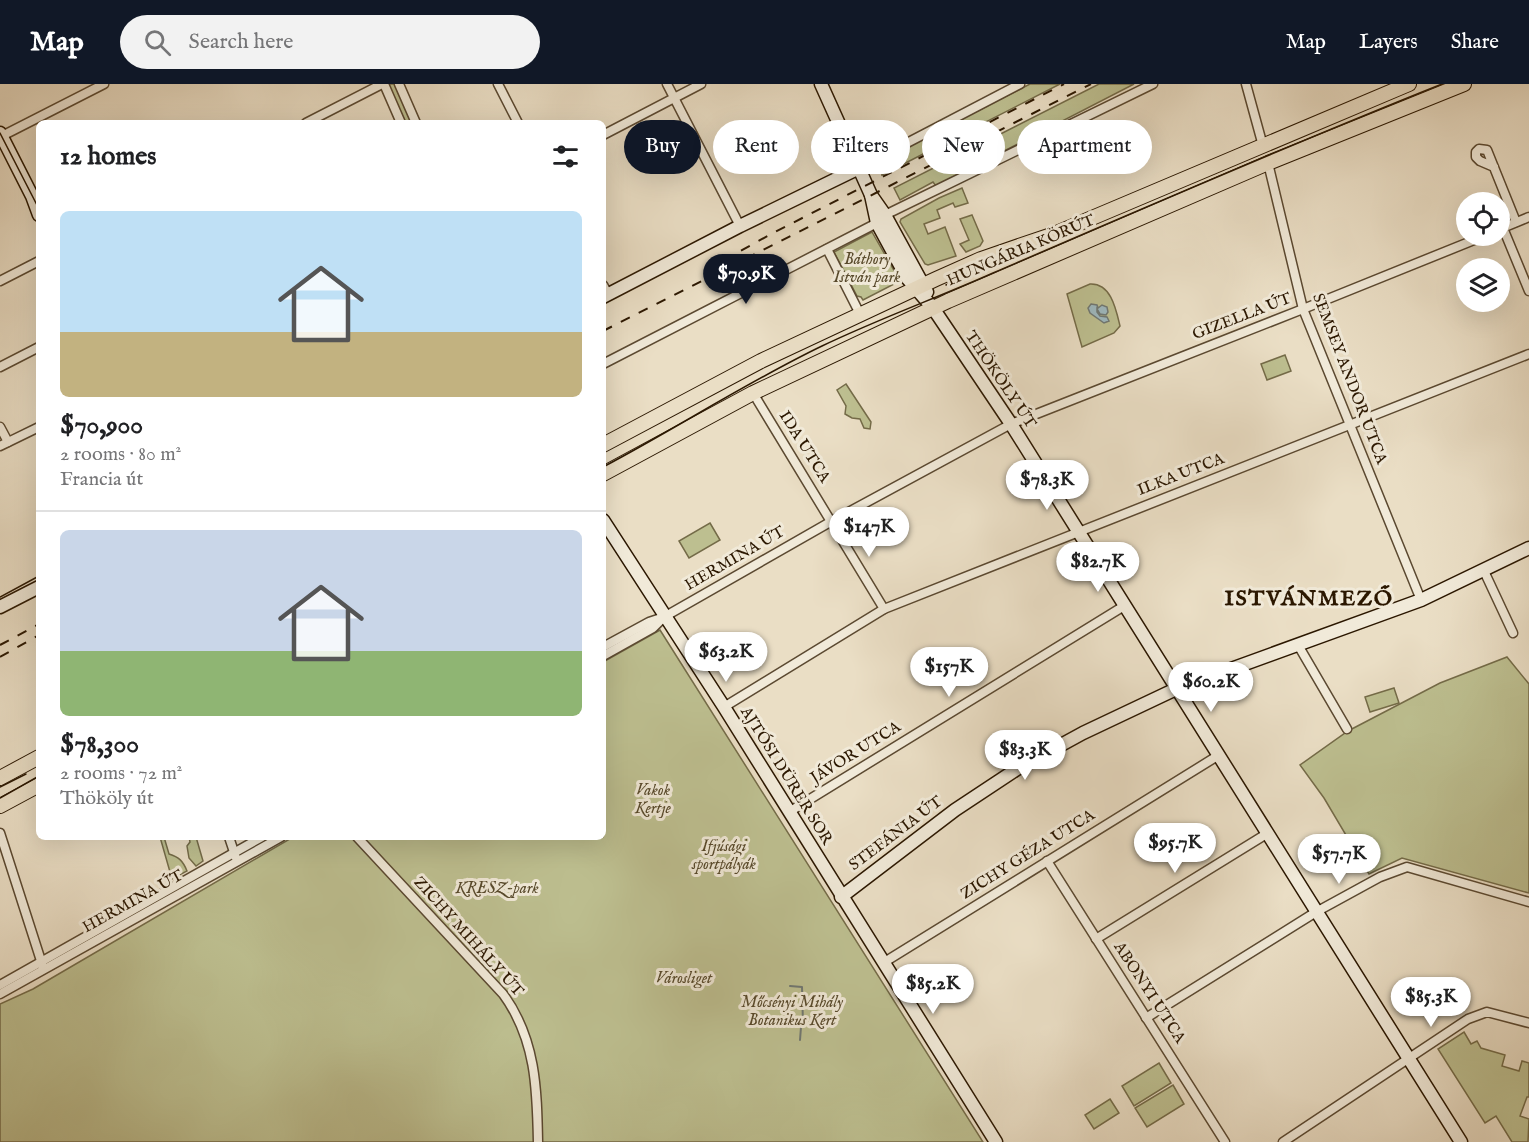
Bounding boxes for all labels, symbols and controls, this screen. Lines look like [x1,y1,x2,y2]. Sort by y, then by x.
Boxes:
search box [120,15,540,69]
text: Map [30,25,84,60]
icon: search [141,26,174,59]
text: Search here [189,28,293,56]
text: Map [1286,29,1326,56]
text: Layers [1359,29,1418,56]
text: Share [1451,29,1499,56]
chip: Buy [624,120,701,174]
chip: Rent [713,120,799,174]
chip: Filters [811,120,910,174]
chip: New [922,120,1005,174]
chip: Apartment [1017,120,1152,174]
text: 12 homes [60,140,156,173]
icon: filters [549,140,582,173]
map controls [1456,192,1510,312]
button: locate [1456,192,1510,246]
street label: HUNGÁRIA KÖRÚT [943,209,1098,291]
icon: home [267,250,375,358]
park label: Báthory István park [833,250,901,288]
pin: $70.9K [697,254,795,305]
button: layers [1456,258,1510,312]
text: $70.9K [717,261,775,286]
street label: GIZELLA ÚT [1189,288,1295,345]
street label: SEMSEY ANDOR UTCA [1307,291,1391,468]
street label: THÖKÖLY ÚT [960,327,1041,433]
street label: IDA UTCA [774,407,835,488]
text: $70,900 [60,409,143,442]
text: 2 rooms · 80 m² [60,442,181,467]
street label: ILKA UTCA [1135,449,1228,501]
pin: $78.3K [998,460,1096,511]
text: Francia út [60,467,143,492]
text: $78.3K [1020,467,1074,492]
pin: $147K [827,507,911,558]
text: $147K [843,514,895,539]
street label: HERMINA ÚT [681,521,789,596]
pin: $82.7K [1049,542,1147,593]
text: $82.7K [1070,549,1126,574]
icon: home [267,569,375,677]
district label: ISTVÁNMEZŐ [1225,585,1394,613]
pin: $63.2K [677,632,775,683]
text: $63.2K [698,639,754,664]
pin: $157K [907,647,991,698]
text: $157K [924,654,974,679]
pin: $60.2K [1162,662,1260,713]
text: $60.2K [1182,669,1240,694]
street label: AJTÓSI DÜRER SOR [735,701,839,849]
street label: JÁVOR UTCA [804,715,906,790]
text: $78,300 [60,728,139,761]
pin: $83.3K [976,730,1074,781]
text: $83.3K [999,737,1051,762]
text: 2 rooms · 72 m² [60,761,182,786]
park label: Vakok Kertje [634,781,672,819]
text: Thököly út [60,786,154,811]
street label: STEFÁNIA ÚT [844,791,947,876]
street label: ZICHY GÉZA UTCA [956,803,1100,904]
pin: $95.7K [1126,823,1224,874]
text: $95.7K [1148,830,1202,855]
pin: $57.7K [1290,834,1388,885]
park label: Ifjúsági sportpályák [691,837,757,875]
text: $57.7K [1312,841,1366,866]
street label: HERMINA ÚT [79,865,187,938]
street label: ZICHY MIHÁLY ÚT [409,871,529,1001]
park label: KRESZ-park [454,879,539,899]
street label: ABONYI UTCA [1108,937,1190,1049]
pin: $85.2K [884,964,982,1015]
park label: Városliget [656,969,713,989]
text: $85.2K [906,971,960,996]
pin: $85.3K [1382,977,1480,1028]
text: $85.3K [1405,984,1457,1009]
park label: Mőcsényi Mihály Botanikus Kert [741,993,844,1031]

